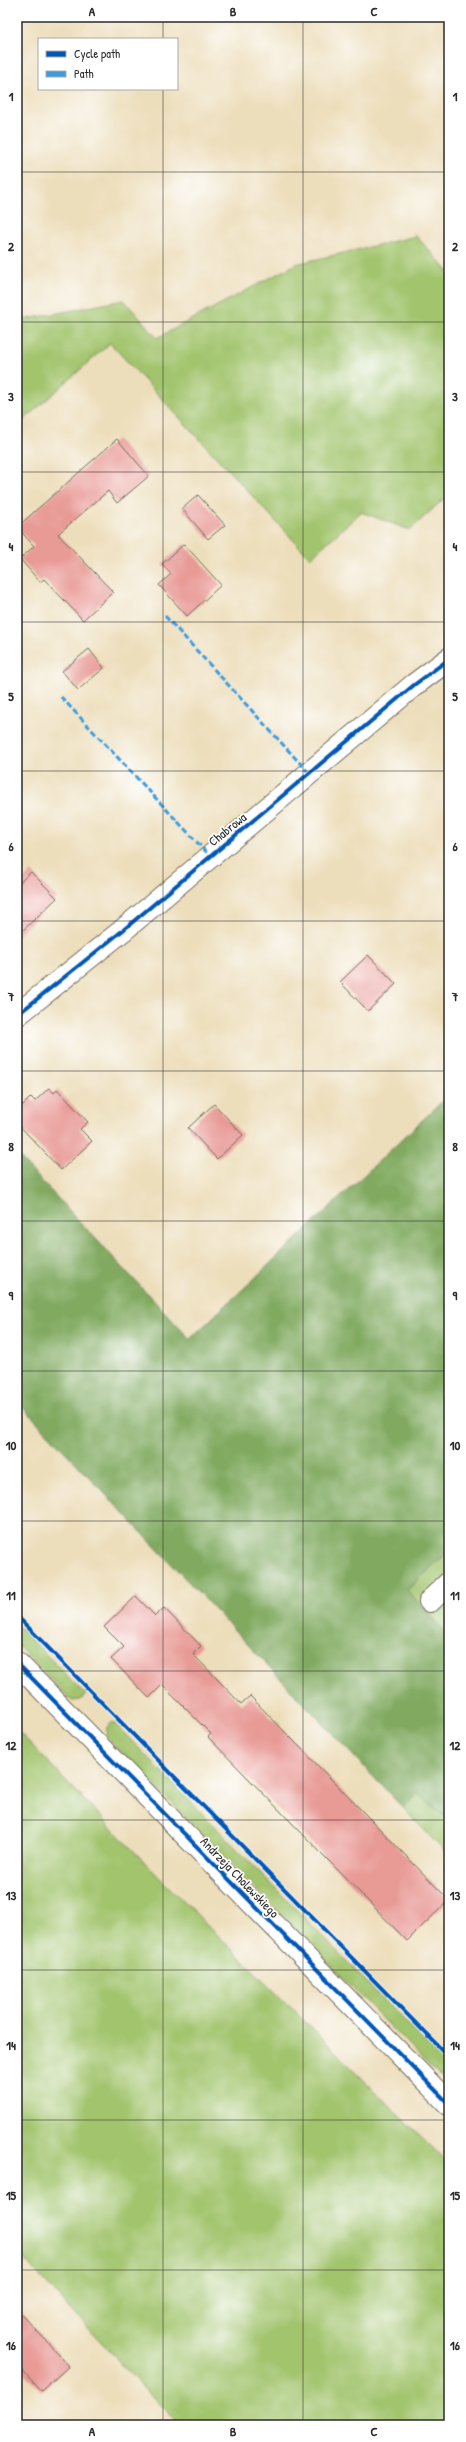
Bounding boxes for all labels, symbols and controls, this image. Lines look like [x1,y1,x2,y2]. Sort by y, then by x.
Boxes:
text: A [89,2,96,20]
text: B [230,2,237,20]
text: C [370,2,378,20]
legend [38,38,178,90]
text: Cycle path [74,45,120,62]
text: Path [74,65,94,82]
text: 1 [9,87,14,105]
text: 1 [453,87,458,105]
text: 2 [8,237,15,255]
text: 2 [452,237,459,255]
text: 3 [8,387,14,405]
text: 3 [452,387,458,405]
text: 4 [9,537,14,555]
text: 4 [453,537,458,555]
text: 5 [8,687,14,705]
text: 5 [452,687,458,705]
street label: Chabrowa [204,808,250,850]
text: 6 [8,837,14,855]
text: 6 [452,837,458,855]
text: 7 [7,987,15,1005]
text: 7 [451,987,459,1005]
text: 8 [8,1137,14,1155]
text: 8 [452,1137,458,1155]
text: 9 [9,1286,14,1304]
text: 9 [453,1286,458,1304]
text: 10 [6,1436,16,1454]
text: 10 [450,1436,460,1454]
text: 11 [6,1586,16,1604]
text: 11 [450,1586,460,1604]
text: 12 [6,1736,17,1754]
text: 12 [450,1736,461,1754]
street label: Andrzeja Cholewskiego [197,1833,283,1921]
text: 13 [6,1886,16,1904]
text: 13 [450,1886,460,1904]
text: 14 [6,2036,16,2054]
text: 14 [450,2036,460,2054]
text: 15 [6,2186,17,2204]
text: 15 [450,2186,461,2204]
text: 16 [6,2336,17,2354]
text: 16 [450,2336,461,2354]
text: A [89,2422,96,2440]
text: B [230,2422,237,2440]
text: C [370,2422,378,2440]

